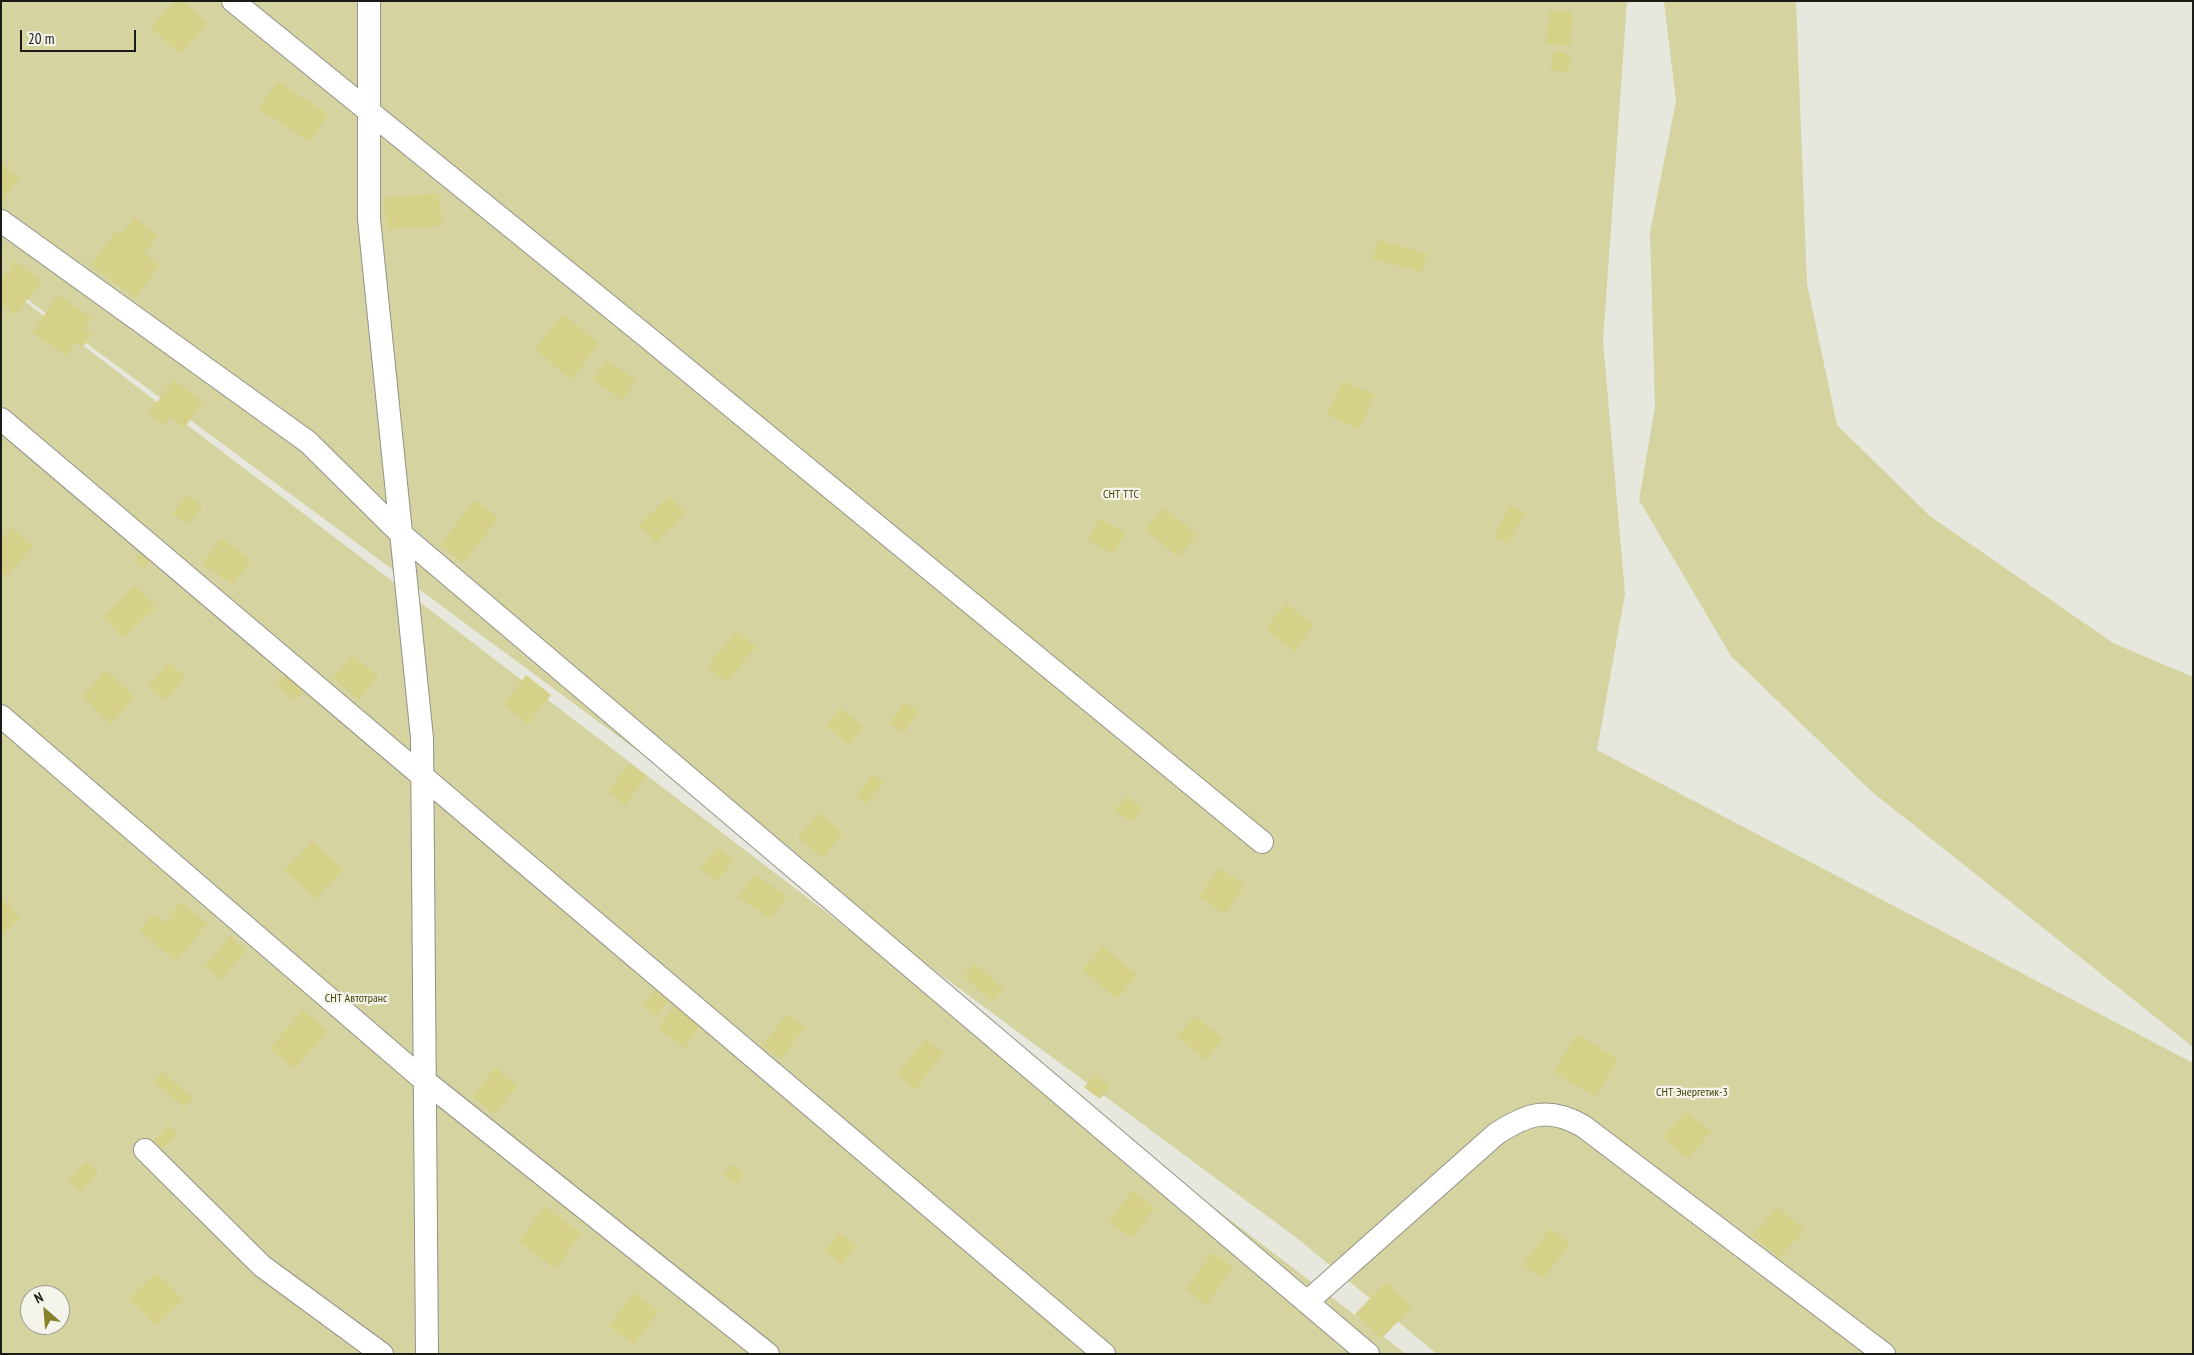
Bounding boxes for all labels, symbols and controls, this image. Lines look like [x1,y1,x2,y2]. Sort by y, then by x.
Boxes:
scale bar [22,20,139,52]
text: 20 m [28,29,54,48]
park label: СНТ ТТС [1103,488,1139,502]
park label: СНТ Автотранс [325,992,387,1006]
park label: СНТ Энергетик-3 [1656,1086,1728,1100]
north arrow [20,1285,70,1335]
text: N [31,1288,46,1307]

